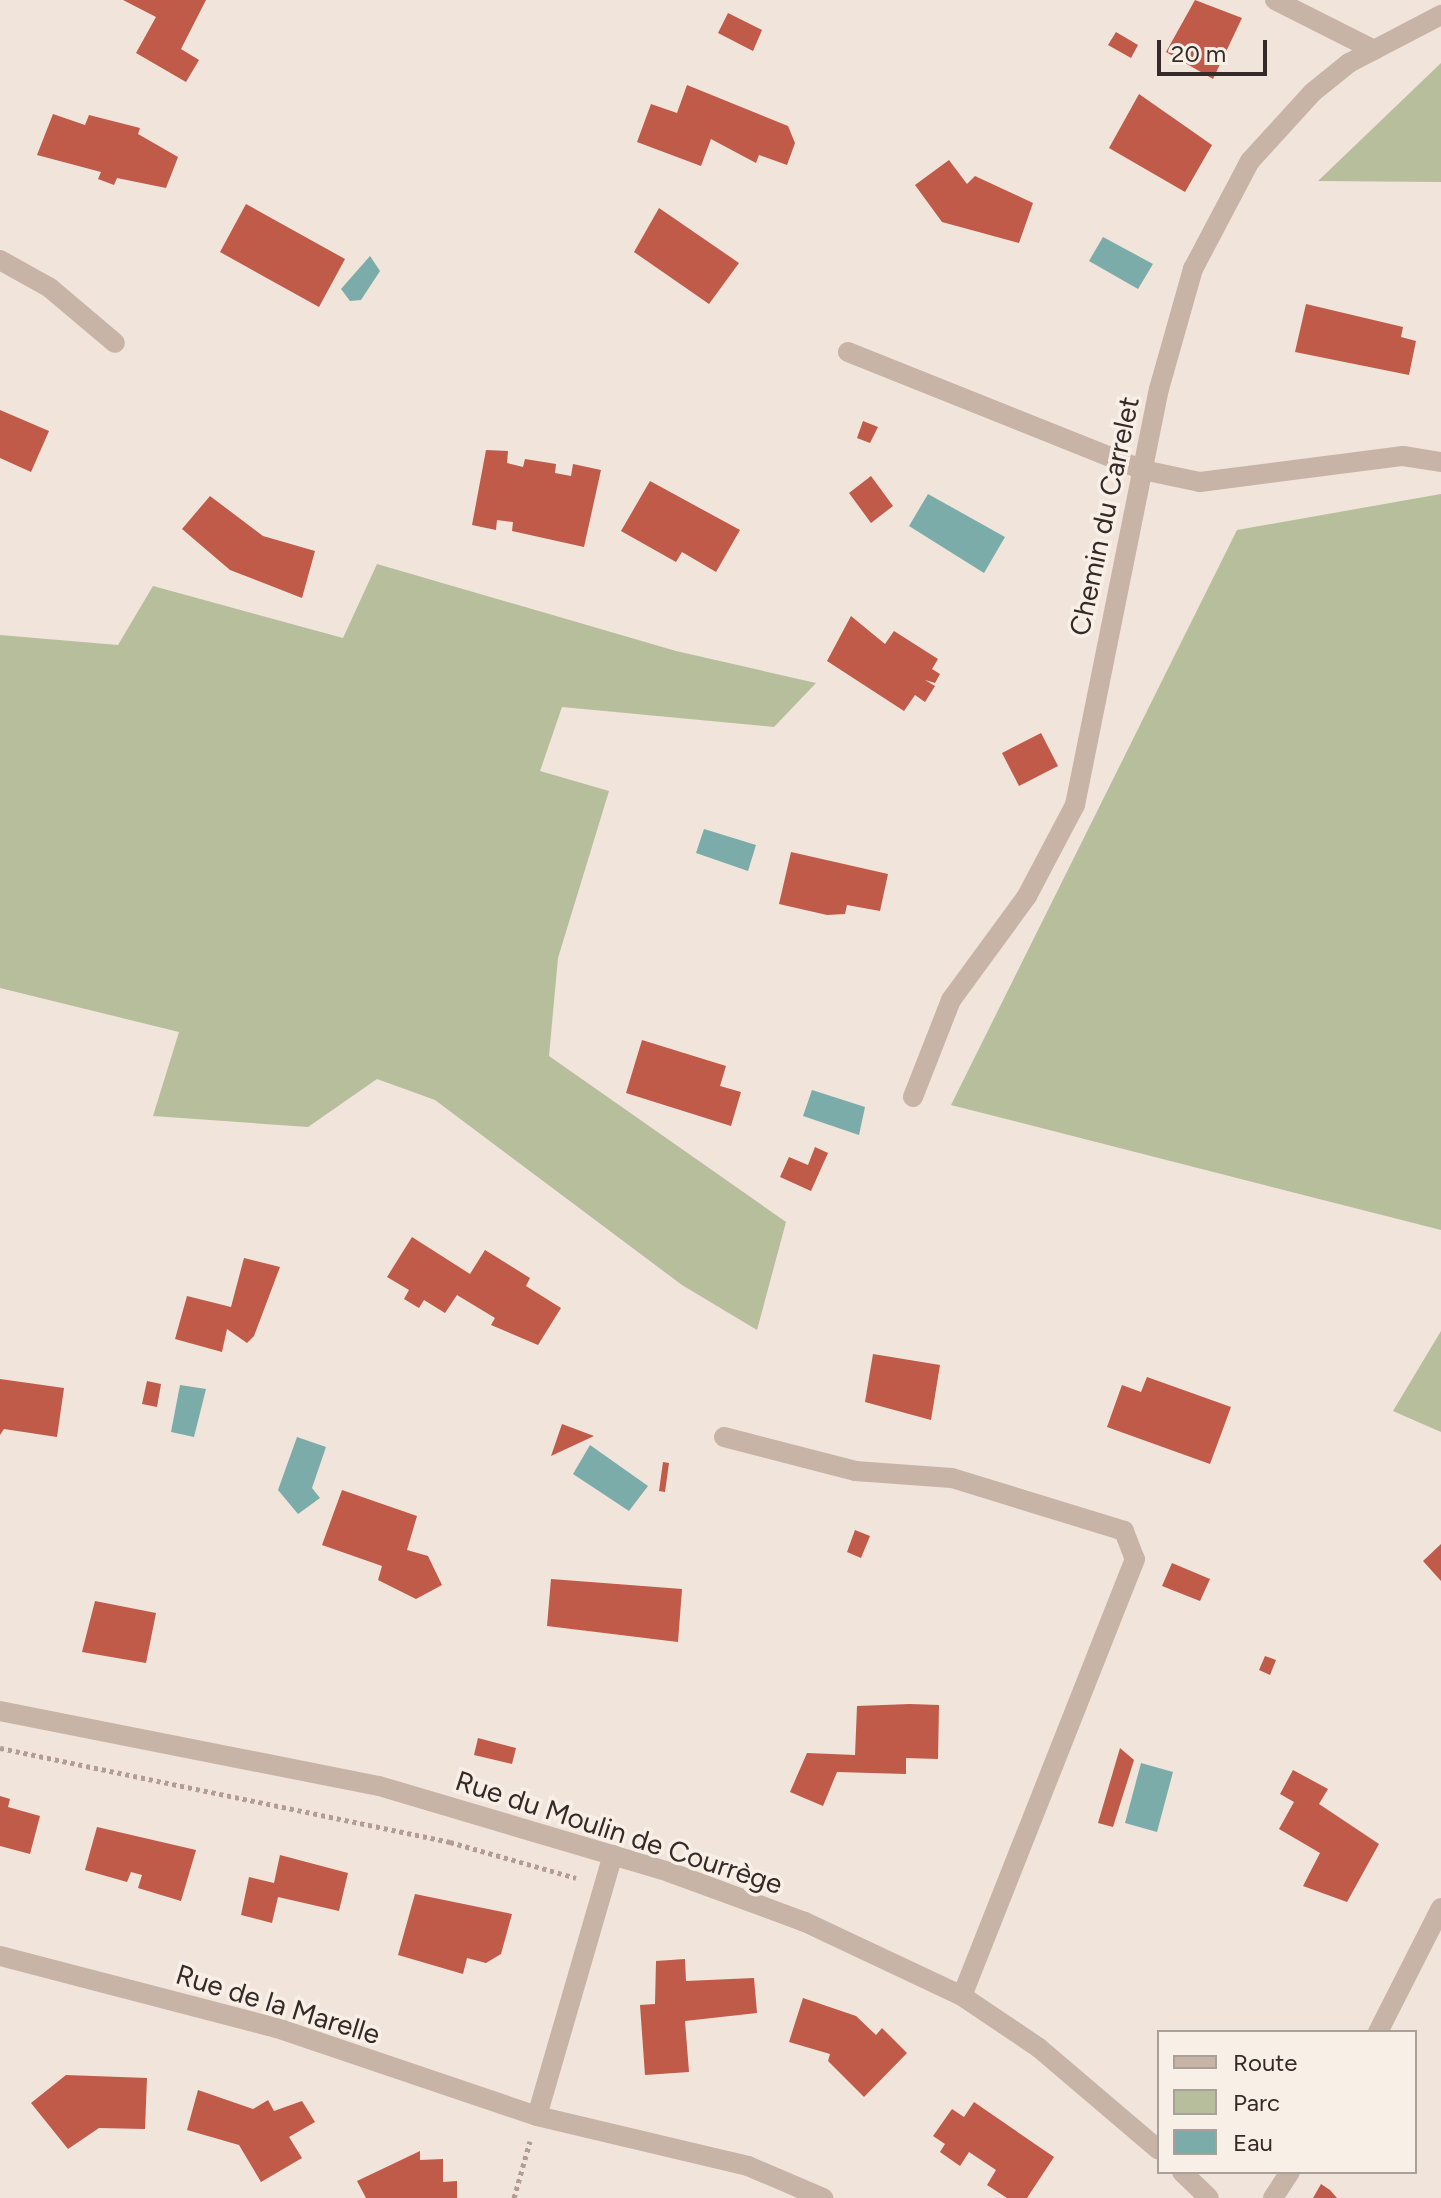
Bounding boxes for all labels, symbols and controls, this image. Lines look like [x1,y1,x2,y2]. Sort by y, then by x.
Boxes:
scale bar [1161,24,1271,74]
text: 20 m [1171,39,1226,68]
street label: Chemin du Carrelet [1062,393,1146,639]
street label: Rue du Moulin de Courrège [451,1763,787,1901]
street label: Rue de la Marelle [172,1957,384,2051]
legend [1157,2030,1417,2174]
text: Route [1233,2048,1297,2077]
text: Parc [1233,2088,1280,2117]
text: Eau [1233,2128,1273,2157]

